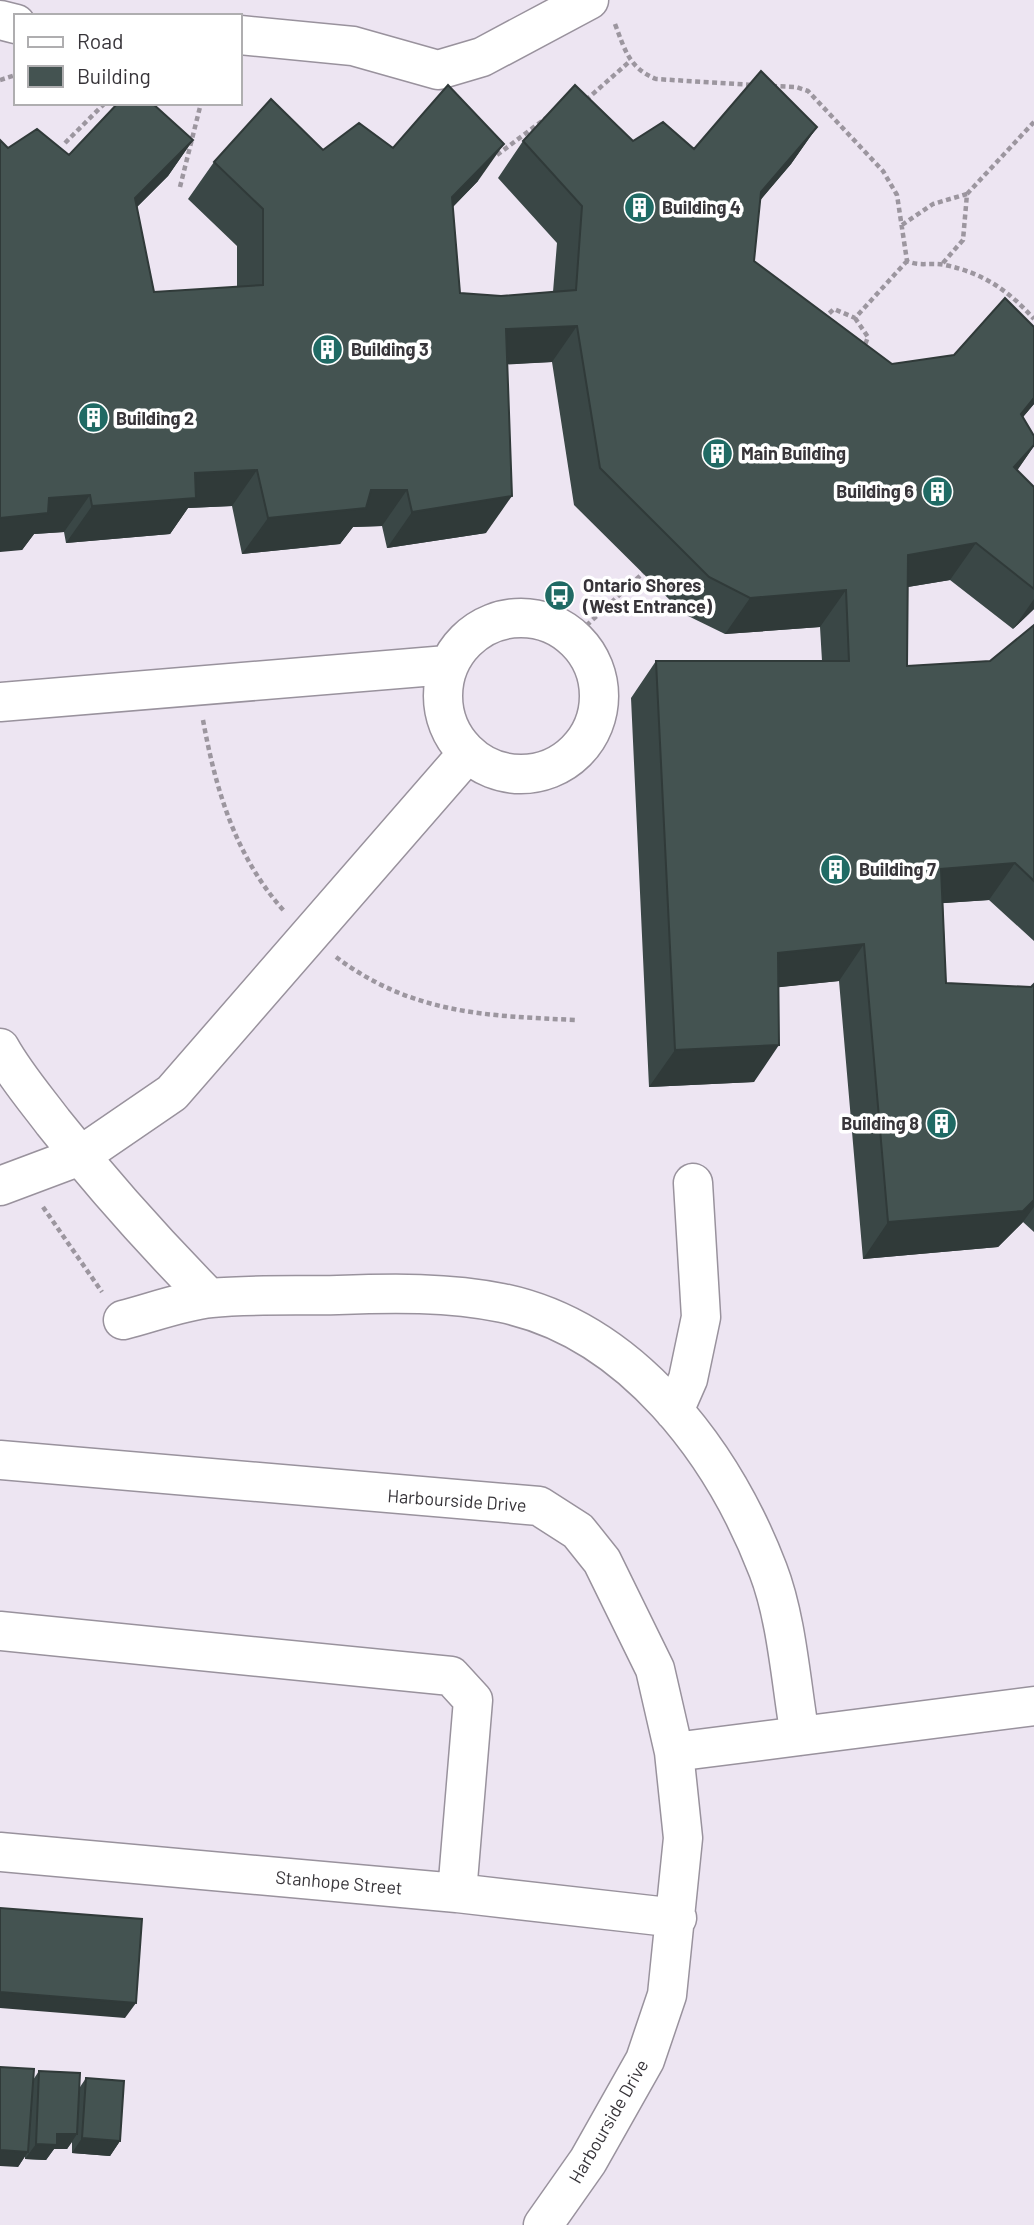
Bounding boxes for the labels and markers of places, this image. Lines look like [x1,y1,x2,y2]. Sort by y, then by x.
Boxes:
building icon: Building 4 [622,190,656,224]
place label: Building 4 [662,196,741,218]
building icon: Building 3 [311,332,345,366]
place label: Building 3 [351,338,429,360]
building icon: Building 2 [76,401,110,435]
place label: Building 2 [116,407,194,429]
building icon: Main Building [701,436,735,470]
place label: Main Building [741,442,846,464]
building icon: Building 6 [920,474,954,508]
place label: Building 6 [836,480,914,502]
place label: Ontario Shores (West Entrance) [582,574,713,617]
bus stop icon: Ontario Shores (West Entrance) [543,578,577,612]
building icon: Building 7 [819,852,853,886]
place label: Building 7 [859,858,936,880]
building icon: Building 8 [925,1106,959,1140]
place label: Building 8 [841,1112,919,1134]

